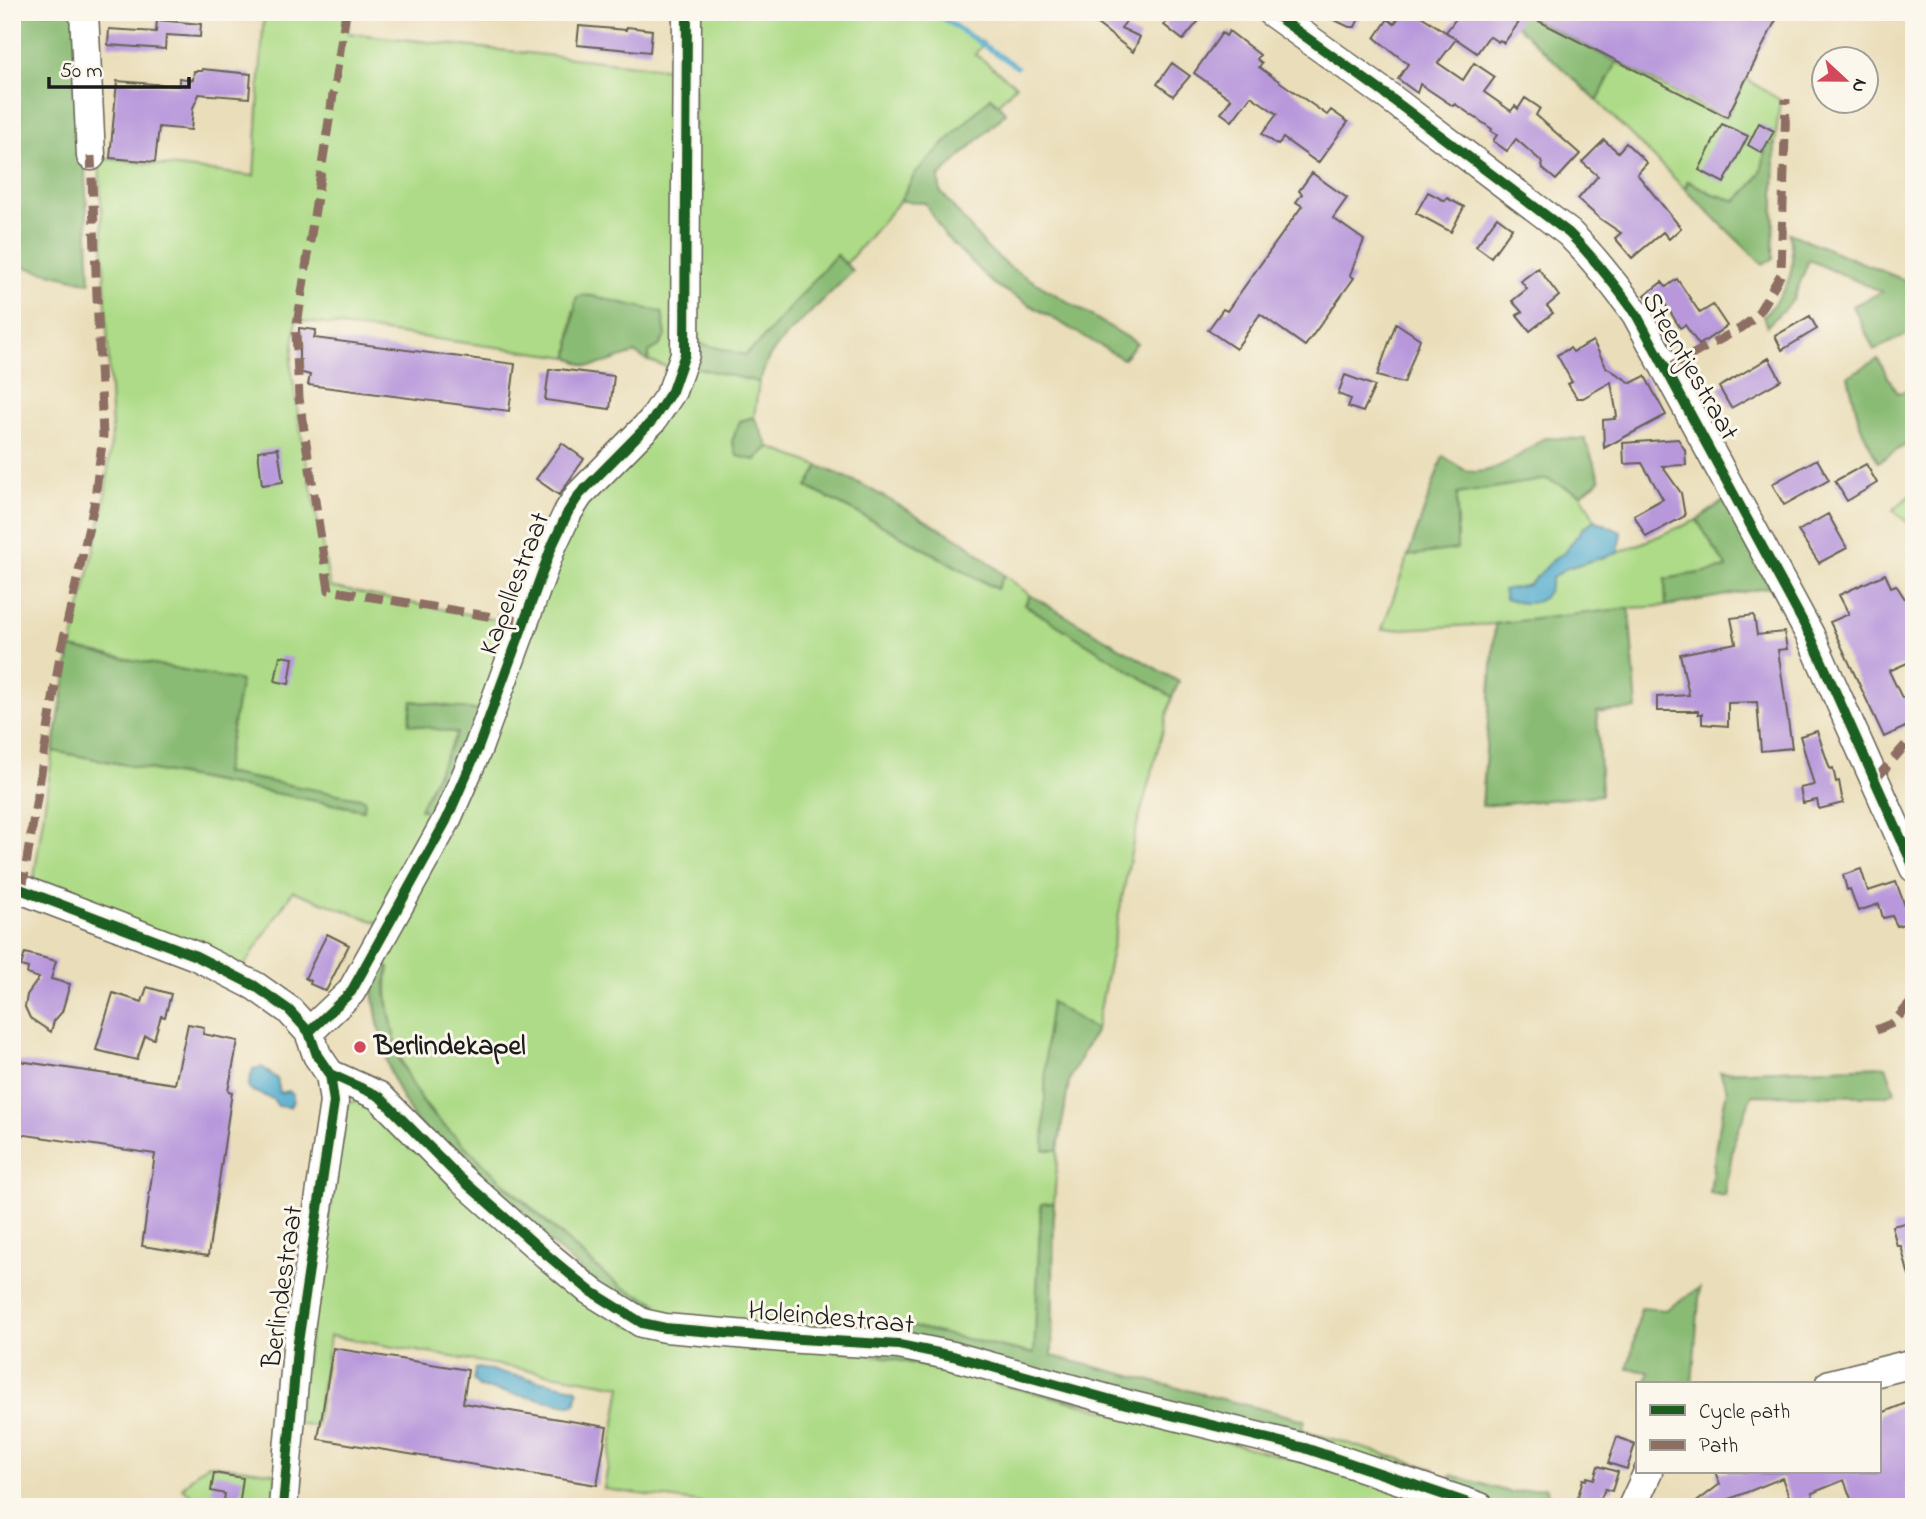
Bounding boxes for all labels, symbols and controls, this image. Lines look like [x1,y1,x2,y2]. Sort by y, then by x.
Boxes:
scale bar [49,46,189,90]
north arrow [1811,46,1881,116]
text: 50 m [60,57,103,87]
text: N [1843,74,1873,97]
street label: Steentjestraat [1630,285,1748,449]
street label: Kapellestraat [470,506,562,662]
place label: Berlindekapel [372,1027,526,1068]
marker: Berlindekapel [352,1039,368,1055]
street label: Berlindestraat [252,1203,316,1372]
street label: Holeindestraat [746,1291,916,1347]
legend [1636,1382,1881,1474]
text: Cycle path [1699,1398,1790,1430]
text: Path [1699,1432,1738,1462]

